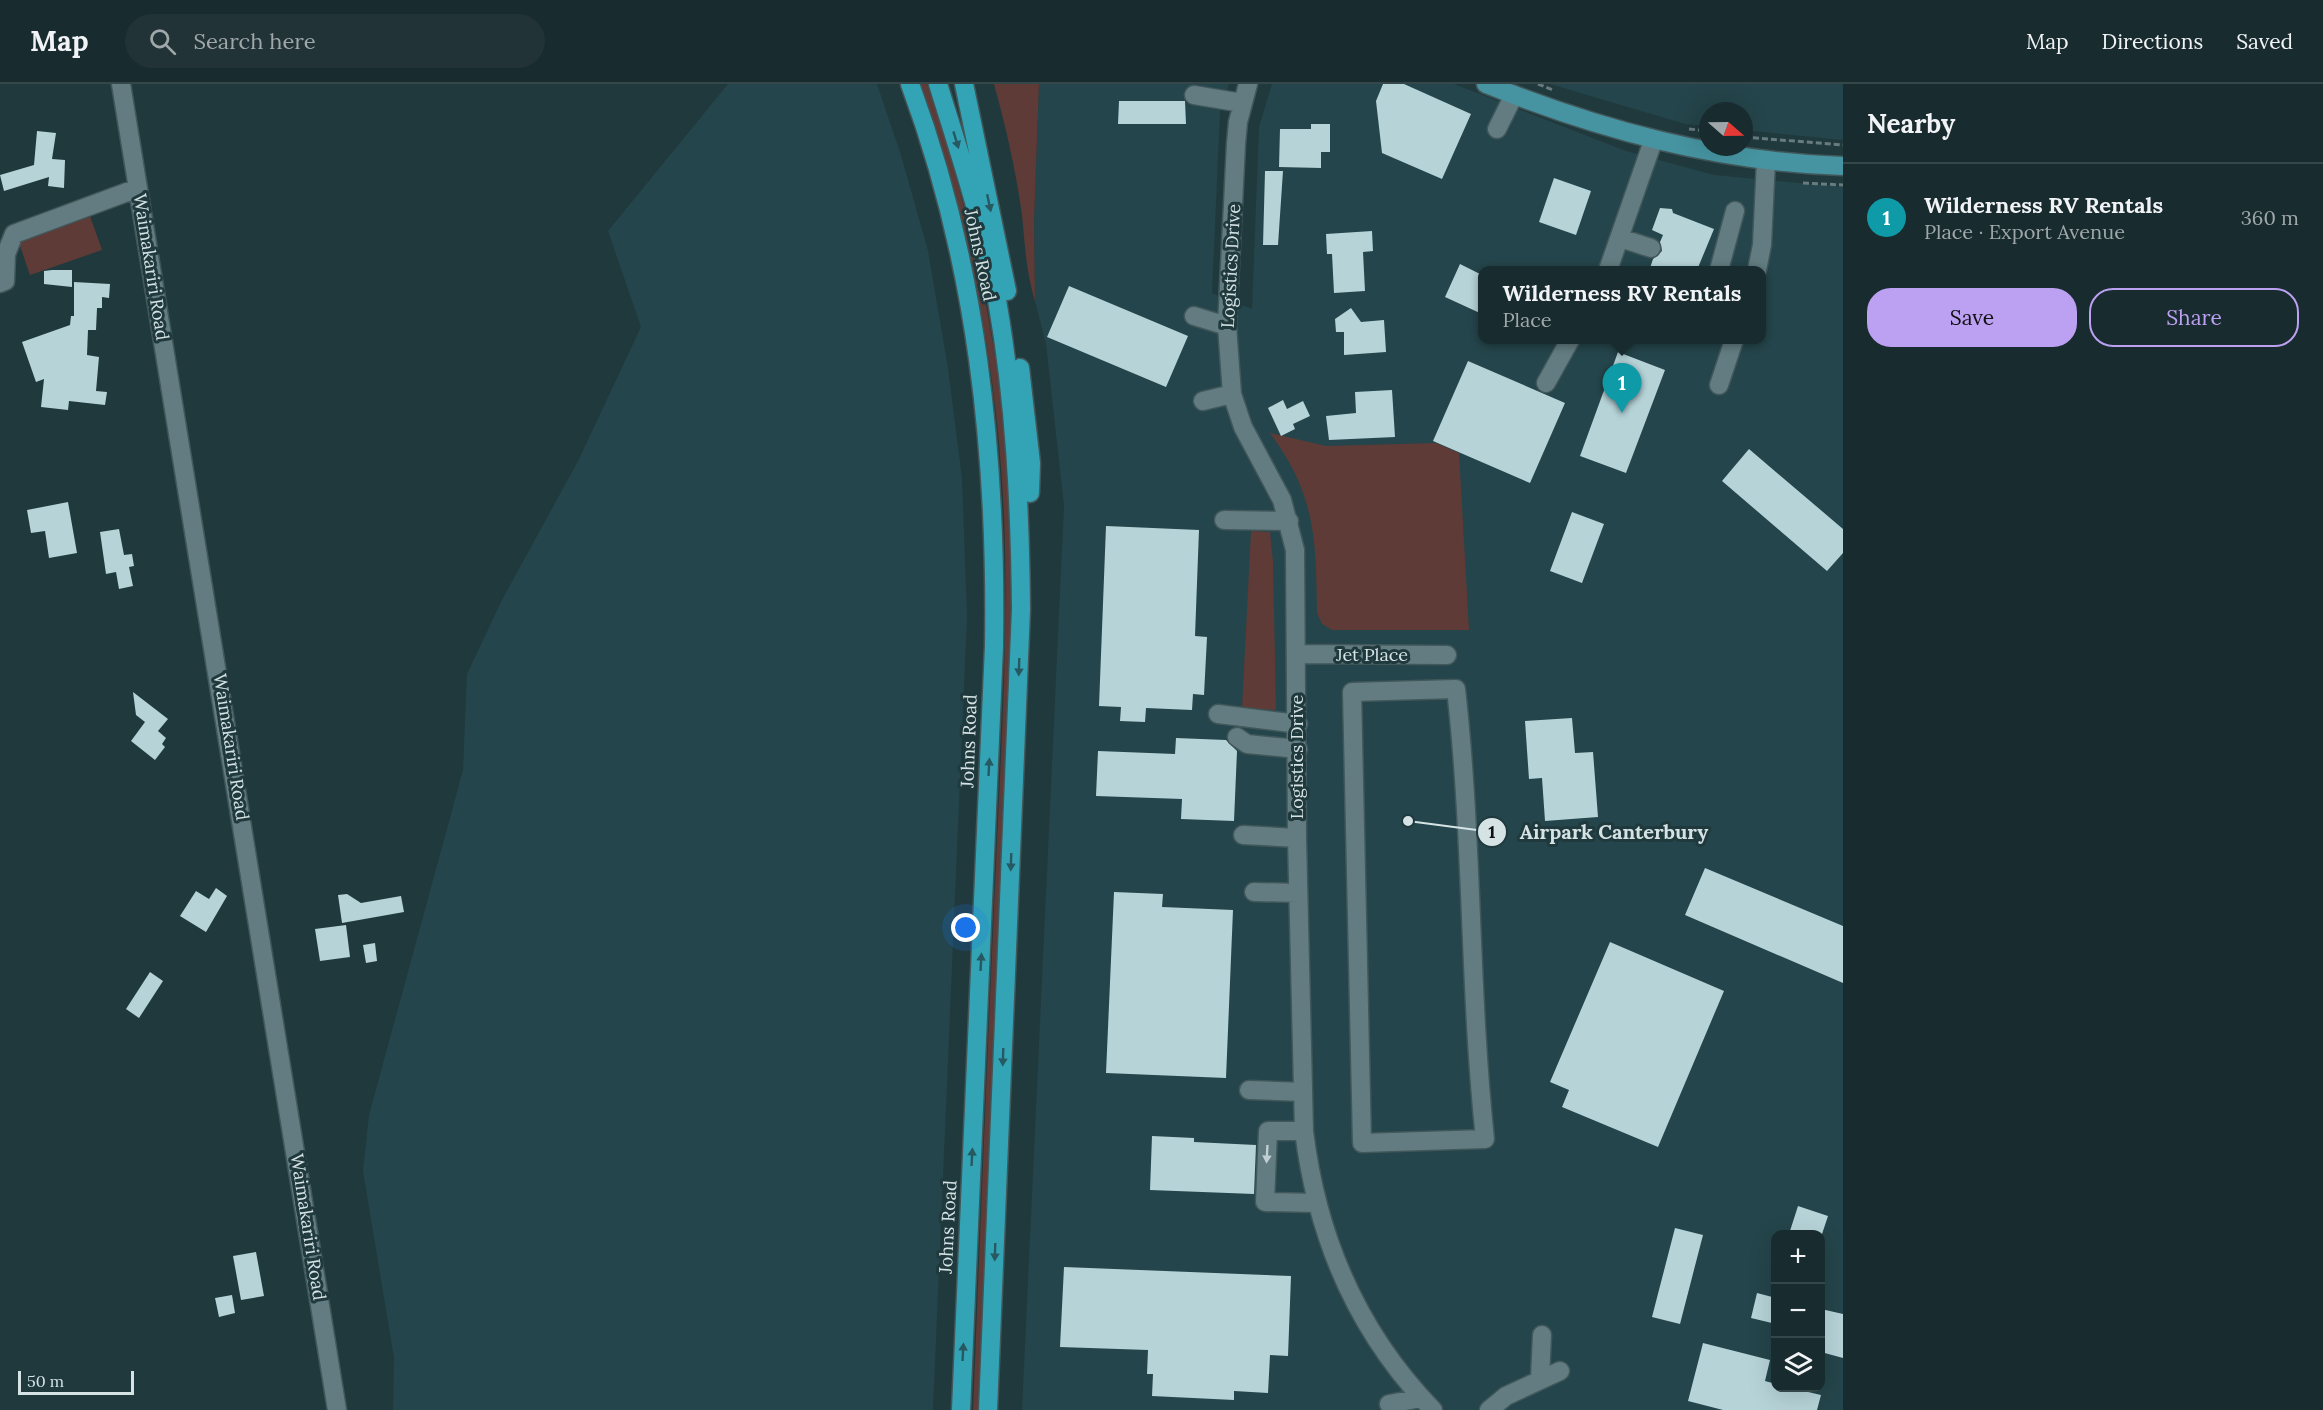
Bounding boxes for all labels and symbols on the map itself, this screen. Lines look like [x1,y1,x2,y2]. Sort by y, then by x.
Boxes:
north arrow [1699,102,1753,156]
one-way arrow [951,131,961,149]
street label: Waimakariri Road [129,192,174,342]
one-way arrow [984,194,994,212]
street label: Logistics Drive [1216,203,1245,329]
street label: Johns Road [959,206,1002,303]
pin: 1 [1602,364,1642,413]
street label: Jet Place [1335,643,1408,666]
one-way arrow [1014,658,1024,677]
street label: Waimakariri Road [209,672,254,822]
street label: Johns Road [955,694,982,789]
street label: Logistics Drive [1285,695,1308,819]
one-way arrow [985,758,994,777]
callout: Airpark Canterbury [1477,813,1720,851]
text: Airpark Canterbury [1520,819,1708,844]
text: 1 [1488,820,1496,843]
one-way arrow [1006,853,1015,872]
your location [951,913,980,942]
one-way arrow [976,952,985,971]
one-way arrow [998,1048,1007,1067]
one-way arrow [1263,1145,1272,1164]
one-way arrow [967,1147,976,1166]
street label: Waimakariri Road [286,1152,331,1302]
street label: Johns Road [934,1179,961,1275]
one-way arrow [990,1242,999,1261]
one-way arrow [959,1342,968,1361]
scale bar [18,1368,134,1396]

